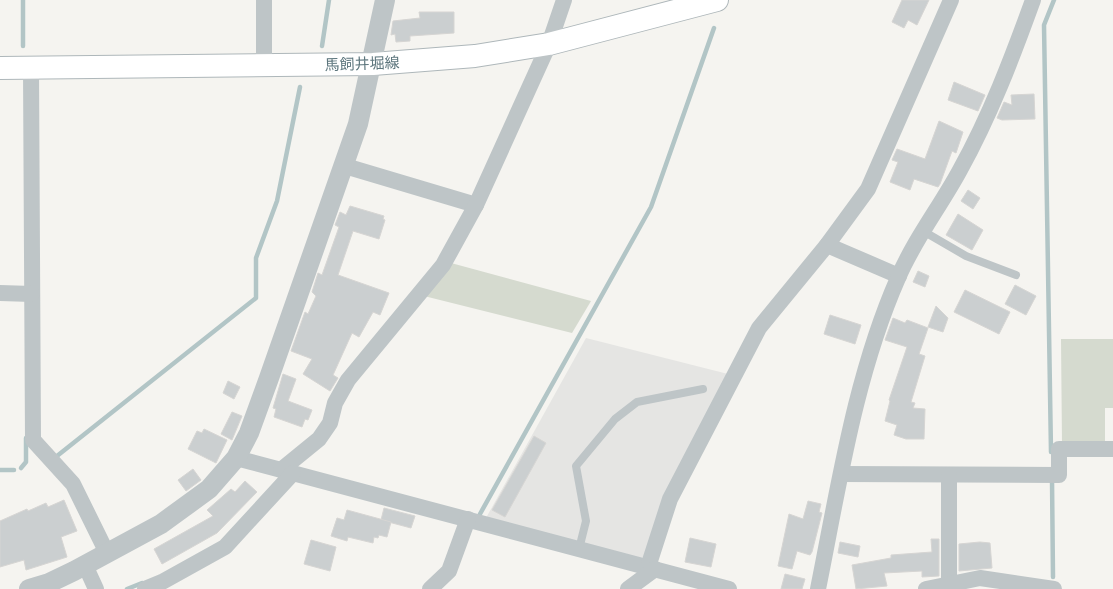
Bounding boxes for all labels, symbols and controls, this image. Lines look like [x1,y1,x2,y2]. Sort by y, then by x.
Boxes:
street label: 馬飼井堀線 [324,52,400,74]

